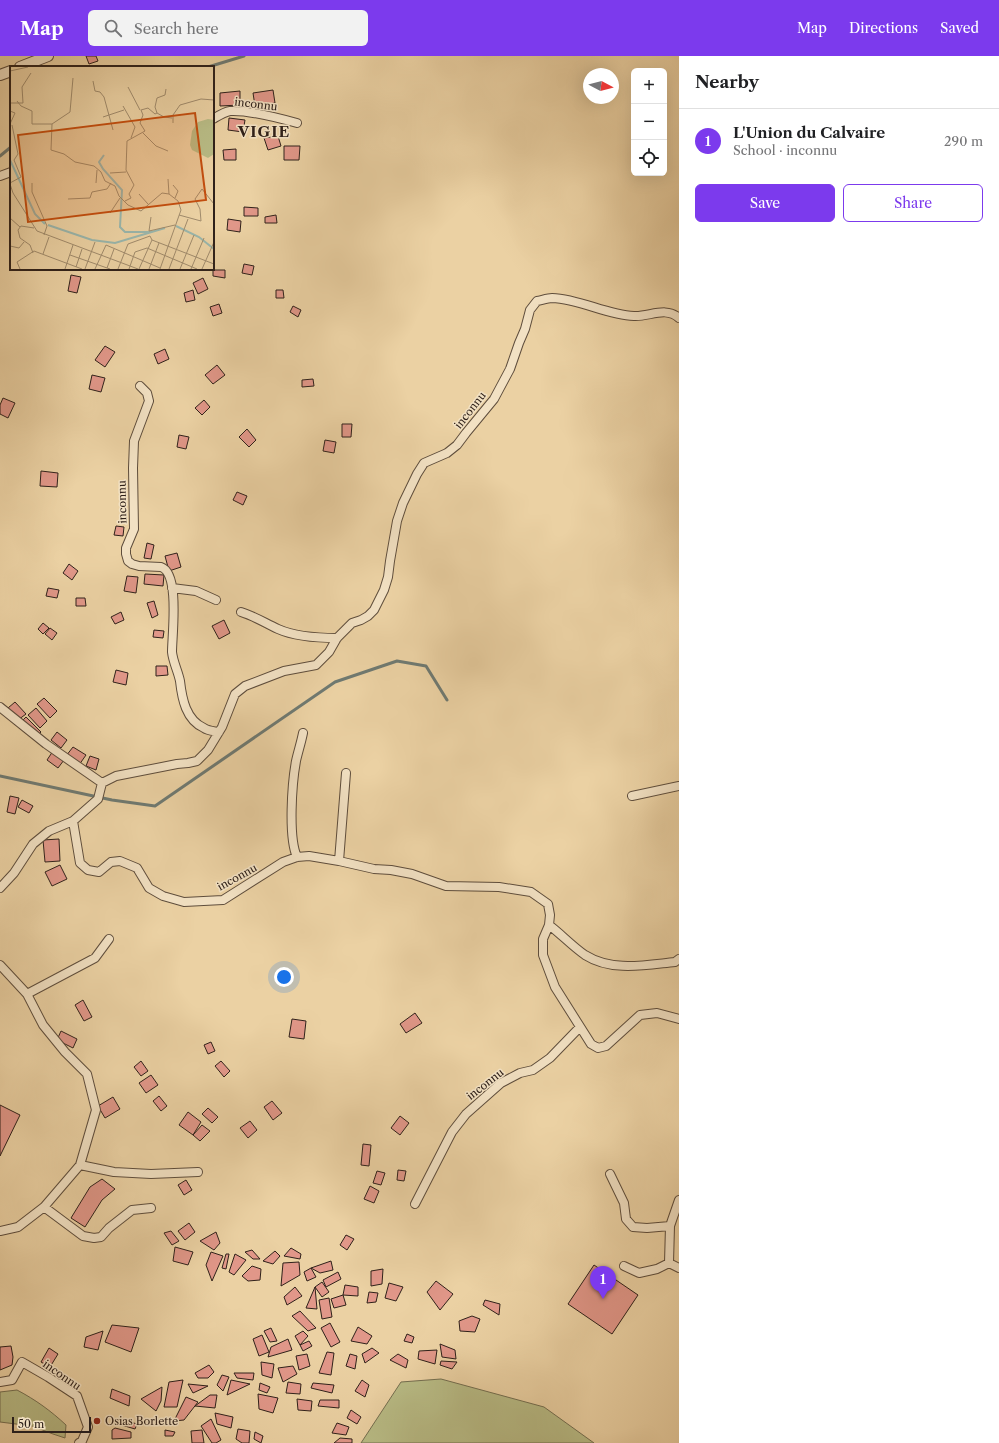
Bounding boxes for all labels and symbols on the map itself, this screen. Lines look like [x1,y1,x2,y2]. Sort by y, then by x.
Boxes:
inset map [10,66,214,270]
north arrow [583,68,619,104]
street label: inconnu [234,94,279,114]
district label: VIGIE [237,122,290,141]
street label: inconnu [451,388,489,431]
street label: inconnu [115,480,129,524]
street label: inconnu [215,860,260,894]
your location [274,967,294,987]
street label: inconnu [464,1065,507,1103]
pin: 1 [590,1266,616,1299]
street label: inconnu [40,1357,84,1393]
place label: Osias Borlette [105,1414,178,1428]
scale bar [12,1415,91,1434]
marker: Osias Borlette [92,1416,102,1426]

